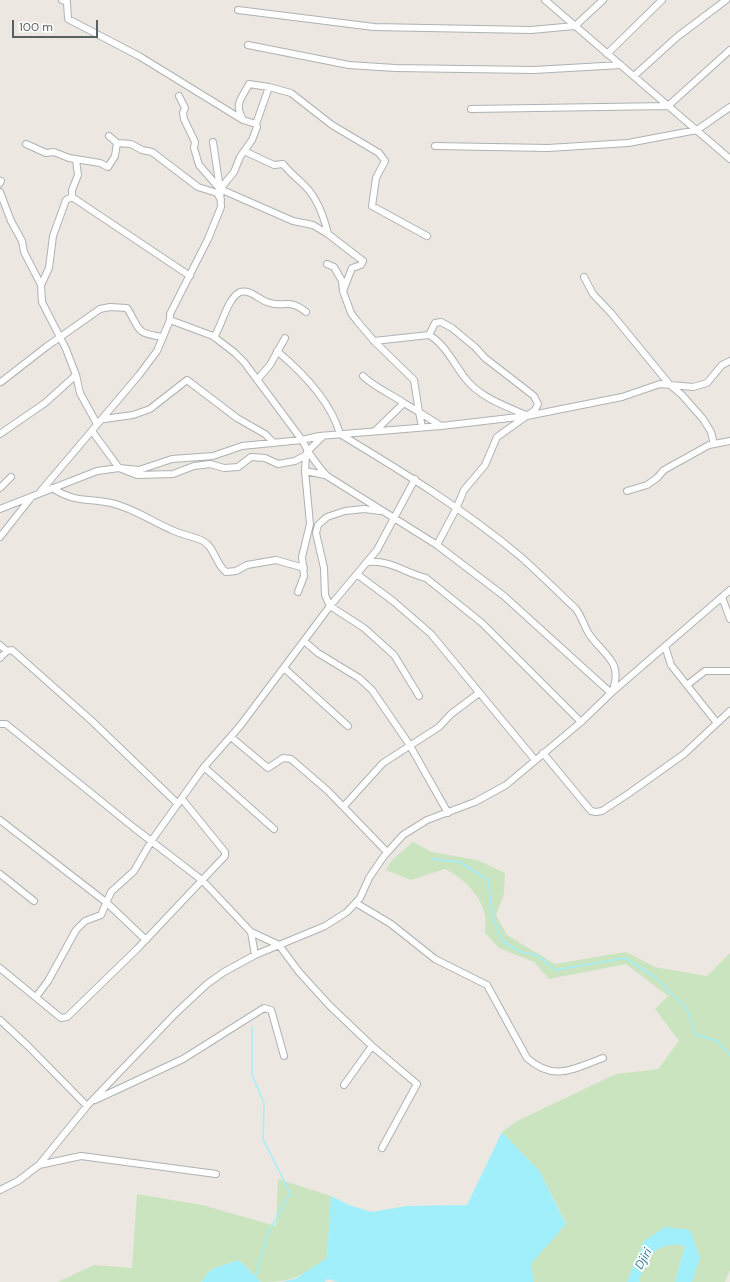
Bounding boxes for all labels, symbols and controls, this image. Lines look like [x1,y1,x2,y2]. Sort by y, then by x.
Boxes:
scale bar [14,12,100,38]
text: 100 m [19,19,53,35]
water label: Djiri [632,1246,656,1272]

